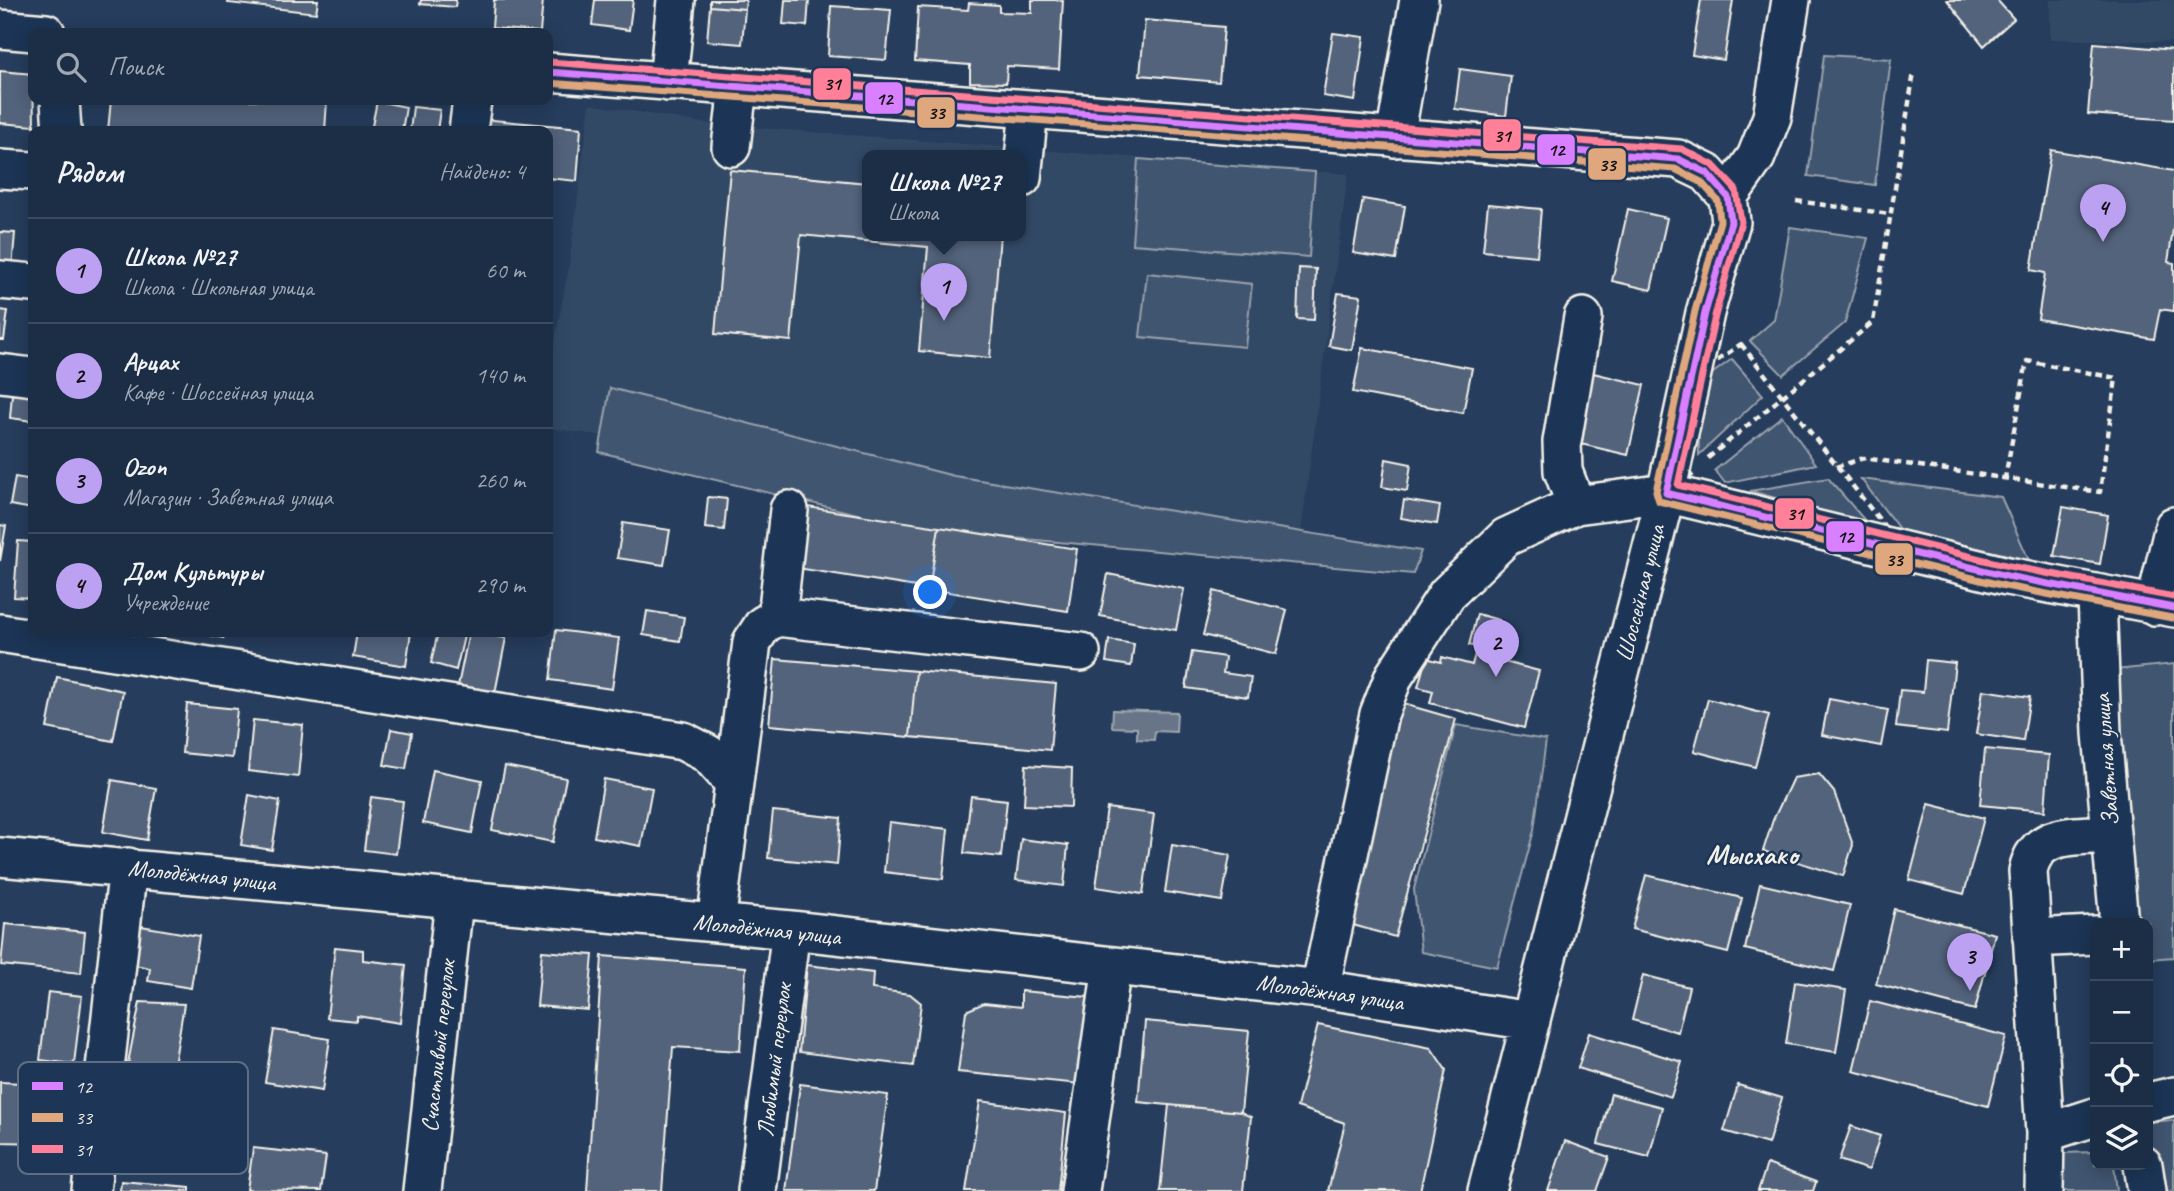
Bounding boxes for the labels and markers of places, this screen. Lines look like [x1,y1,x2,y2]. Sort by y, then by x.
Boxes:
pin: 4 [2080,184,2126,242]
pin: 1 [921,263,967,321]
pin: 2 [1473,619,1519,677]
pin: 3 [1947,933,1993,991]

